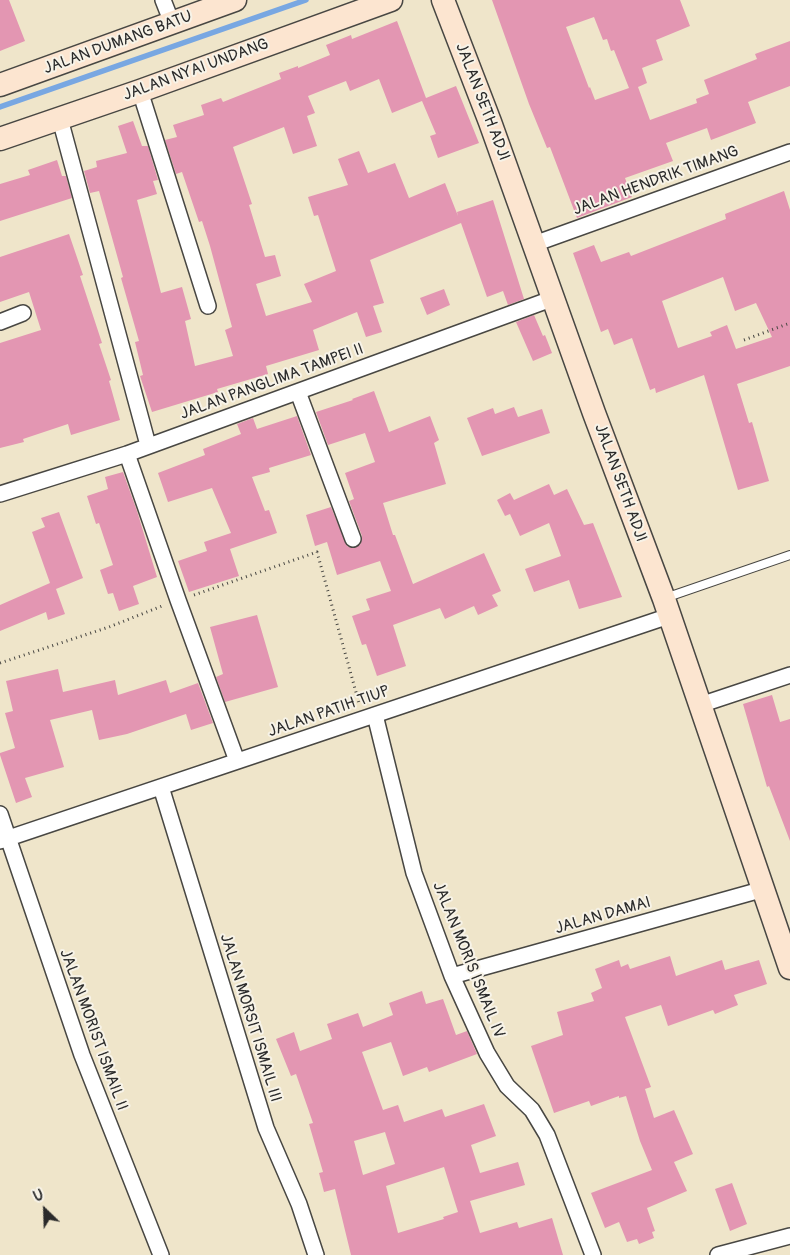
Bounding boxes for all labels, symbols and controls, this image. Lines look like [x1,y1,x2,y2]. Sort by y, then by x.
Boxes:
street label: JALAN DUMANG BATU [41,7,195,79]
street label: JALAN NYAI UNDANG [121,35,271,105]
street label: JALAN SETH ADJI [451,40,513,164]
street label: JALAN HENDRIK TIMANG [571,142,741,220]
street label: JALAN PANGLIMA TAMPEI II [178,340,366,424]
street label: JALAN SETH ADJI [590,421,650,545]
street label: JALAN PATIH TIUP [265,682,393,742]
street label: JALAN MORIS ISMAIL IV [428,879,508,1041]
street label: JALAN DAMAI [553,893,653,939]
street label: JALAN MORSIT ISMAIL III [215,931,285,1105]
street label: JALAN MORIST ISMAIL II [55,947,131,1113]
north arrow [20,1185,70,1235]
text: U [31,1186,46,1205]

